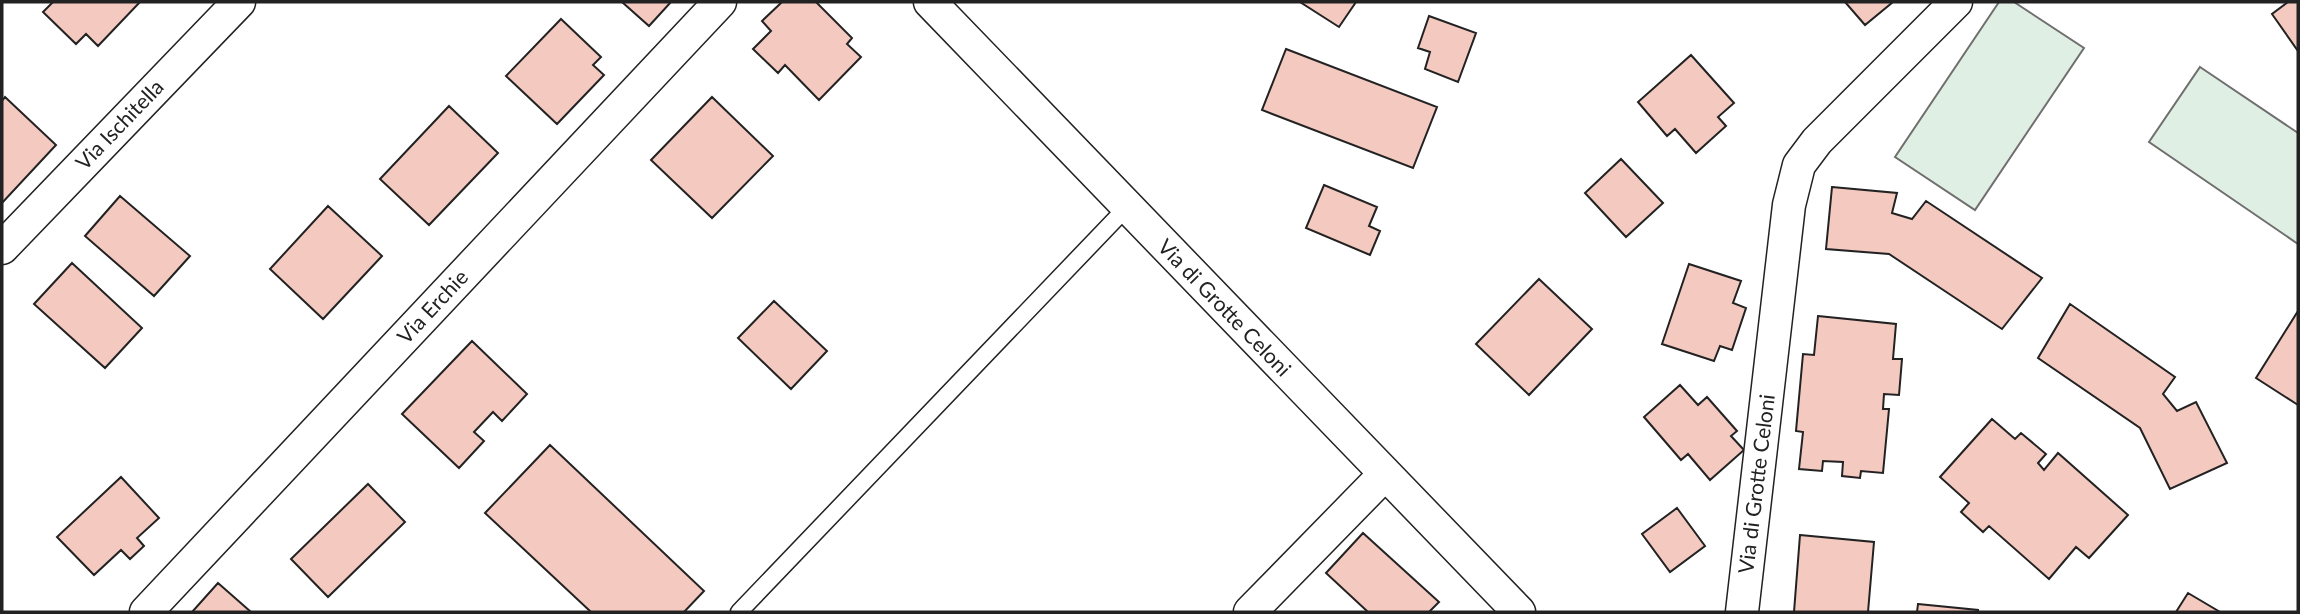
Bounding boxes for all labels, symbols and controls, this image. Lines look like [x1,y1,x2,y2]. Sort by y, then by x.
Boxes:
street label: Via Ischitella [70,74,168,174]
street label: Via di Grotte Celoni [1153,233,1297,381]
street label: Via Erchie [391,264,472,348]
street label: Via di Grotte Celoni [1732,393,1779,575]

